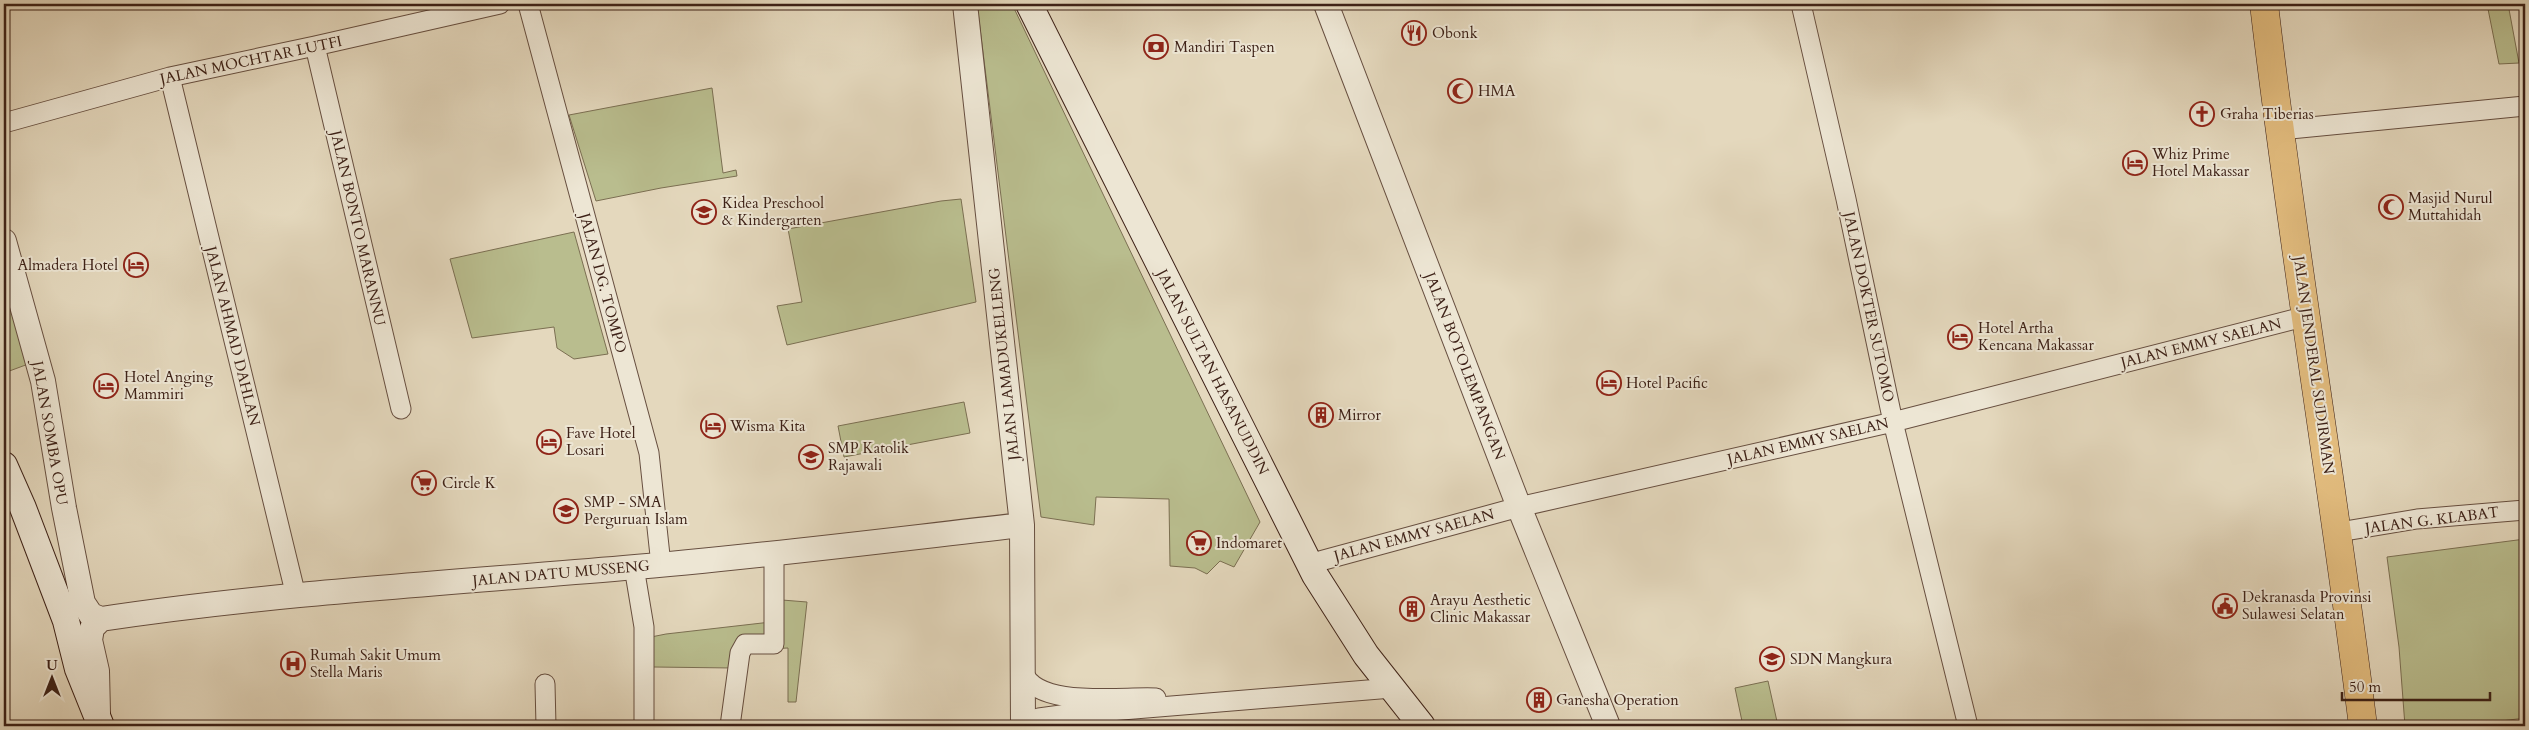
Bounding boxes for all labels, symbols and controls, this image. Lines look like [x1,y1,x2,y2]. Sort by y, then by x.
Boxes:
restaurant icon: Obonk [1401,20,1427,46]
place label: Obonk [1432,23,1478,43]
street label: JALAN MOCHTAR LUTFI [156,31,344,89]
bank icon: Mandiri Taspen [1143,34,1169,60]
place label: Mandiri Taspen [1174,37,1275,57]
mosque icon: HMA [1447,78,1473,104]
place label: HMA [1478,81,1516,101]
church icon: Graha Tiberias [2189,101,2215,127]
place label: Graha Tiberias [2220,104,2314,124]
street label: JALAN BONTO MARANNU [325,126,390,328]
place label: Whiz Prime Hotel Makassar [2151,144,2250,181]
hotel icon: Whiz Prime Hotel Makassar [2122,150,2148,176]
place label: Masjid Nurul Muttahidah [2408,188,2493,225]
place label: Kidea Preschool & Kindergarten [722,193,824,230]
mosque icon: Masjid Nurul Muttahidah [2378,194,2404,220]
school or university icon: Kidea Preschool & Kindergarten [691,199,717,225]
street label: JALAN DOKTER SUTOMO [1839,208,1899,404]
street label: JALAN DG. TOMPO [574,209,631,355]
street label: JALAN AHMAD DAHLAN [200,242,265,428]
hotel icon: Almadera Hotel [123,252,149,278]
street label: JALAN JENDERAL SUDIRMAN [2289,253,2339,476]
place label: Almadera Hotel [18,255,118,275]
street label: JALAN SULTAN HASANUDDIN [1151,264,1274,478]
street label: JALAN LAMADUKELLENG [984,266,1024,463]
street label: JALAN BOTOLEMPANGAN [1419,267,1510,463]
street label: JALAN EMMY SAELAN [2117,313,2284,373]
place label: Hotel Artha Kencana Makassar [1978,318,2094,355]
hotel icon: Hotel Artha Kencana Makassar [1947,324,1973,350]
street label: JALAN SOMBA OPU [27,357,73,507]
place label: Hotel Anging Mammiri [124,367,213,404]
hotel icon: Hotel Pacific [1596,370,1622,396]
hotel icon: Hotel Anging Mammiri [93,373,119,399]
place label: Hotel Pacific [1626,373,1708,393]
building icon: Mirror [1308,402,1334,428]
place label: Mirror [1338,405,1381,425]
hotel icon: Wisma Kita [700,413,726,439]
street label: JALAN EMMY SAELAN [1723,413,1891,470]
place label: Wisma Kita [729,416,806,436]
place label: Fave Hotel Losari [566,423,636,460]
hotel icon: Fave Hotel Losari [536,429,562,455]
place label: SMP Katolik Rajawali [828,438,909,475]
school or university icon: SMP Katolik Rajawali [798,444,824,470]
supermarket icon: Circle K [411,470,437,496]
place label: Circle K [442,473,497,493]
place label: SMP - SMA Perguruan Islam [584,492,688,529]
school or university icon: SMP - SMA Perguruan Islam [553,498,579,524]
street label: JALAN G. KLABAT [2362,502,2500,538]
street label: JALAN EMMY SAELAN [1330,504,1496,567]
supermarket icon: Indomaret [1186,530,1212,556]
place label: Indomaret [1216,533,1282,553]
street label: JALAN DATU MUSSENG [470,555,651,591]
place label: Dekranasda Provinsi Sulawesi Selatan [2242,587,2372,624]
place label: Arayu Aesthetic Clinic Makassar [1430,590,1531,627]
public building icon: Dekranasda Provinsi Sulawesi Selatan [2212,593,2238,619]
building icon: Arayu Aesthetic Clinic Makassar [1399,596,1425,622]
place label: Rumah Sakit Umum Stella Maris [310,645,441,682]
school or university icon: SDN Mangkura [1759,646,1785,672]
place label: SDN Mangkura [1790,649,1893,669]
hospital icon: Rumah Sakit Umum Stella Maris [280,651,306,677]
north arrow [28,652,78,702]
text: U [46,656,58,675]
scale bar [2342,670,2489,702]
text: 50 m [2349,677,2381,697]
building icon: Ganesha Operation [1526,687,1552,713]
place label: Ganesha Operation [1556,690,1679,710]

